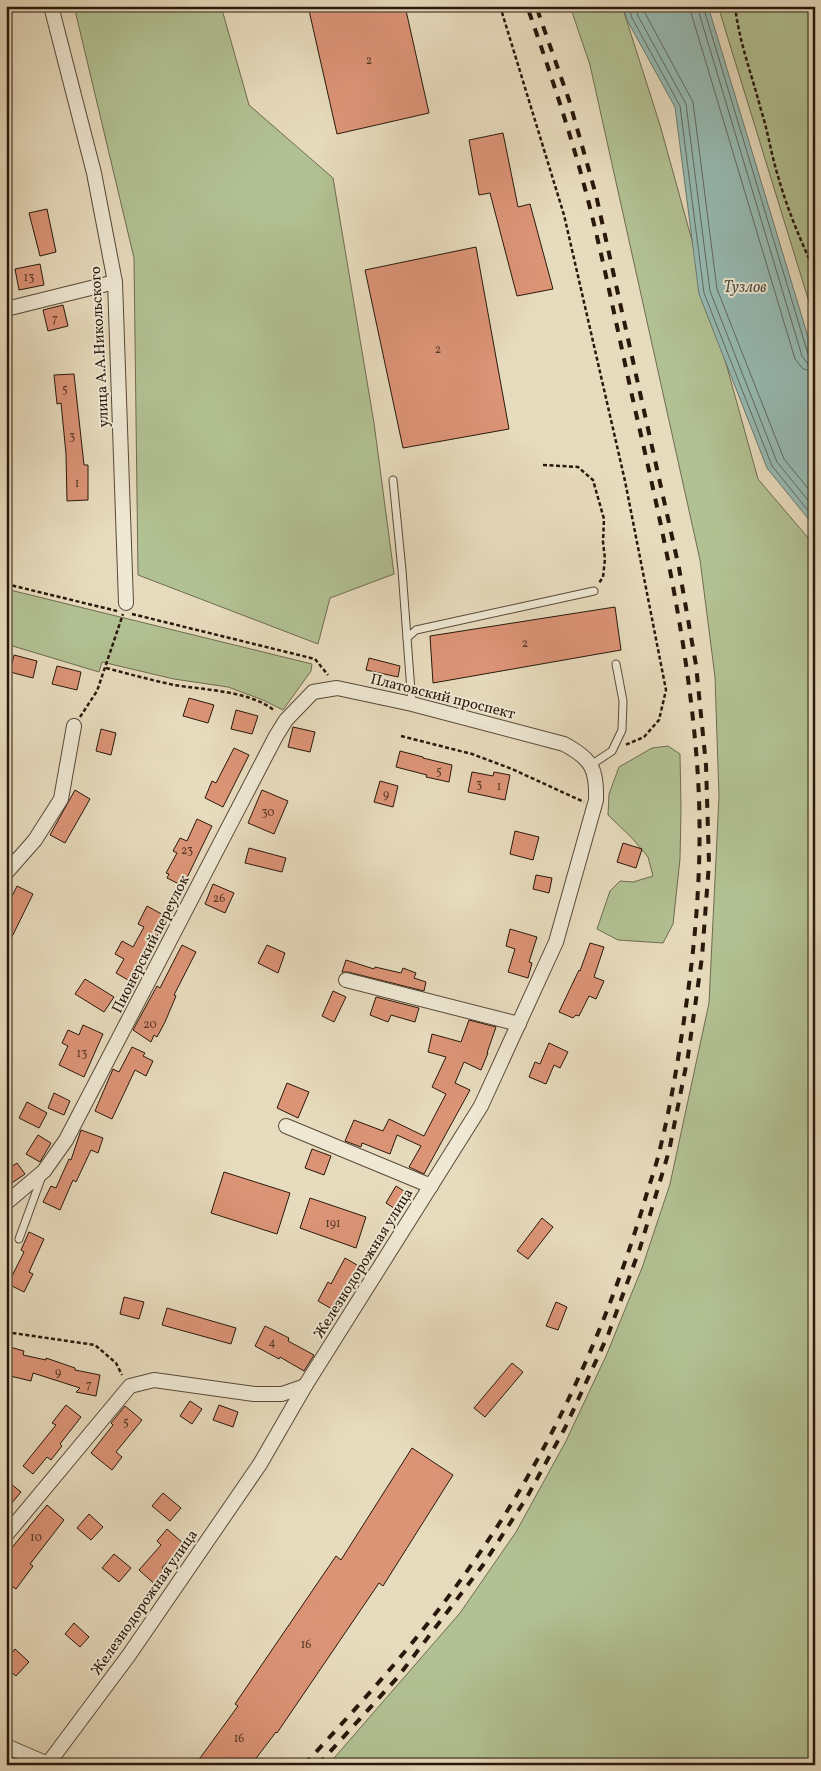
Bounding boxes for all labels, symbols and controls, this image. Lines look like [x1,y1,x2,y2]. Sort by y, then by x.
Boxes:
house number: 2 [366,53,372,69]
street label: улица А.А.Никольского [86,266,115,428]
house number: 13 [24,270,34,286]
water label: Тузлов [723,277,767,299]
house number: 7 [52,311,58,327]
house number: 2 [435,342,441,358]
house number: 5 [62,382,68,398]
house number: 3 [69,429,75,445]
house number: 1 [75,476,79,492]
house number: 2 [522,636,528,652]
street label: Платовский проспект [368,669,518,726]
house number: 5 [436,764,442,780]
house number: 3 [476,777,482,793]
house number: 1 [497,779,501,795]
house number: 9 [383,787,389,803]
house number: 30 [261,805,275,821]
house number: 23 [181,843,193,859]
street label: Пионерский переулок [107,872,195,1017]
house number: 26 [213,891,225,907]
house number: 20 [143,1017,157,1033]
house number: 13 [77,1046,87,1062]
street label: Железнодорожная улица [309,1185,419,1343]
house number: 191 [325,1216,341,1232]
house number: 4 [268,1335,276,1351]
house number: 9 [55,1365,61,1381]
house number: 7 [86,1377,92,1393]
house number: 5 [123,1415,129,1431]
street label: Железнодорожная улица [87,1526,204,1680]
house number: 10 [30,1530,42,1546]
house number: 16 [301,1637,311,1653]
house number: 16 [234,1731,244,1747]

